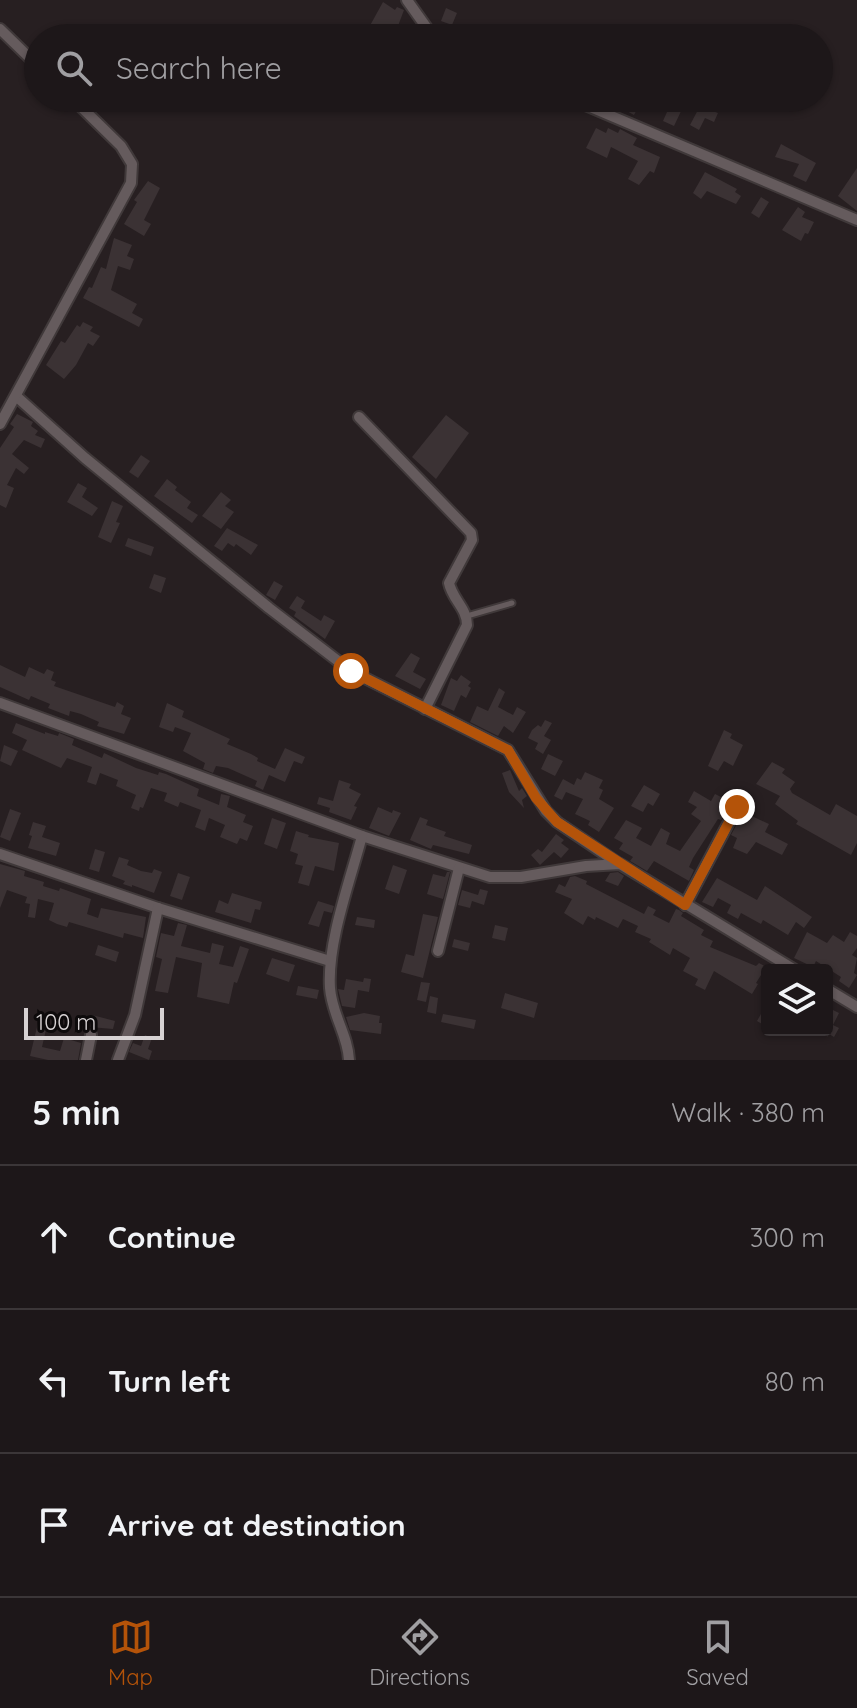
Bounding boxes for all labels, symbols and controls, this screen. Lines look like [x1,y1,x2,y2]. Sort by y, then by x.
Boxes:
search box [24,24,833,112]
icon: search [52,46,96,90]
text: Search here [116,49,282,87]
route start [333,653,369,689]
route end [719,789,755,825]
map controls [761,964,833,1036]
button: layers [761,964,833,1036]
scale bar [24,1004,164,1040]
text: 100 m [36,1008,96,1036]
text: 5 min [32,1091,121,1134]
text: Walk · 380 m [671,1096,825,1129]
icon: ahead [32,1215,76,1259]
text: Continue [108,1218,236,1256]
text: 300 m [750,1221,825,1254]
icon: left [32,1359,76,1403]
text: Turn left [108,1362,231,1400]
text: 80 m [765,1365,825,1398]
icon: arrive [32,1503,76,1547]
text: Arrive at destination [108,1506,406,1544]
tab: Map [108,1615,153,1691]
tab: Directions [369,1615,470,1691]
tab: Saved [686,1615,749,1691]

